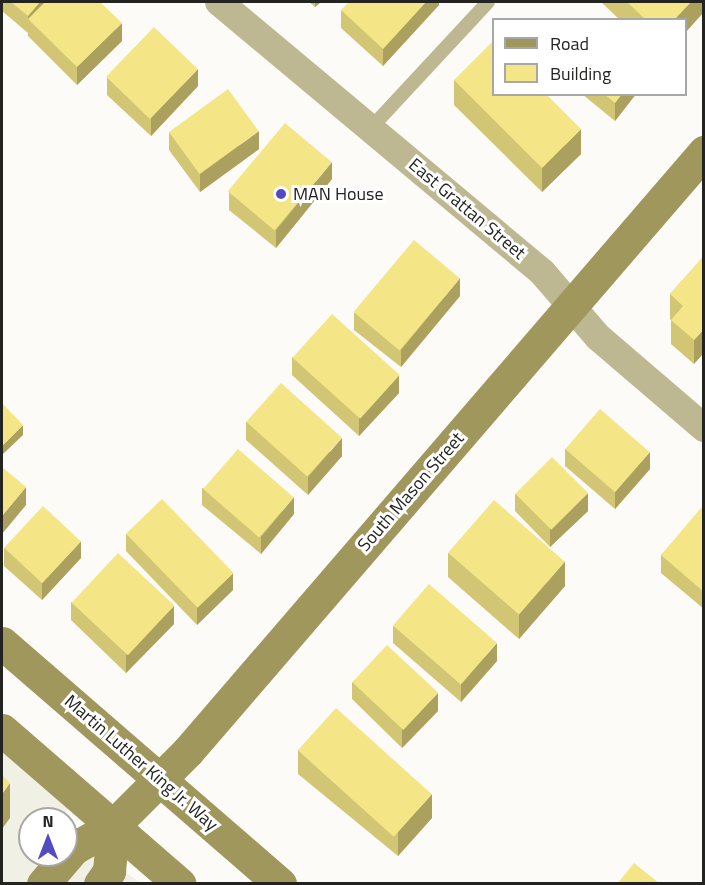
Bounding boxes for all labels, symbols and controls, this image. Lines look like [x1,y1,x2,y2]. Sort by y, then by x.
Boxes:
legend [492,18,687,96]
text: Road [550,30,589,57]
text: Building [550,60,611,87]
street label: East Grattan Street [404,154,530,264]
place label: MAN House [293,183,384,205]
marker: MAN House [274,187,288,201]
street label: South Mason Street [353,428,469,556]
street label: Martin Luther King Jr. Way [60,690,222,836]
north arrow [18,807,78,867]
text: N [42,809,54,833]

